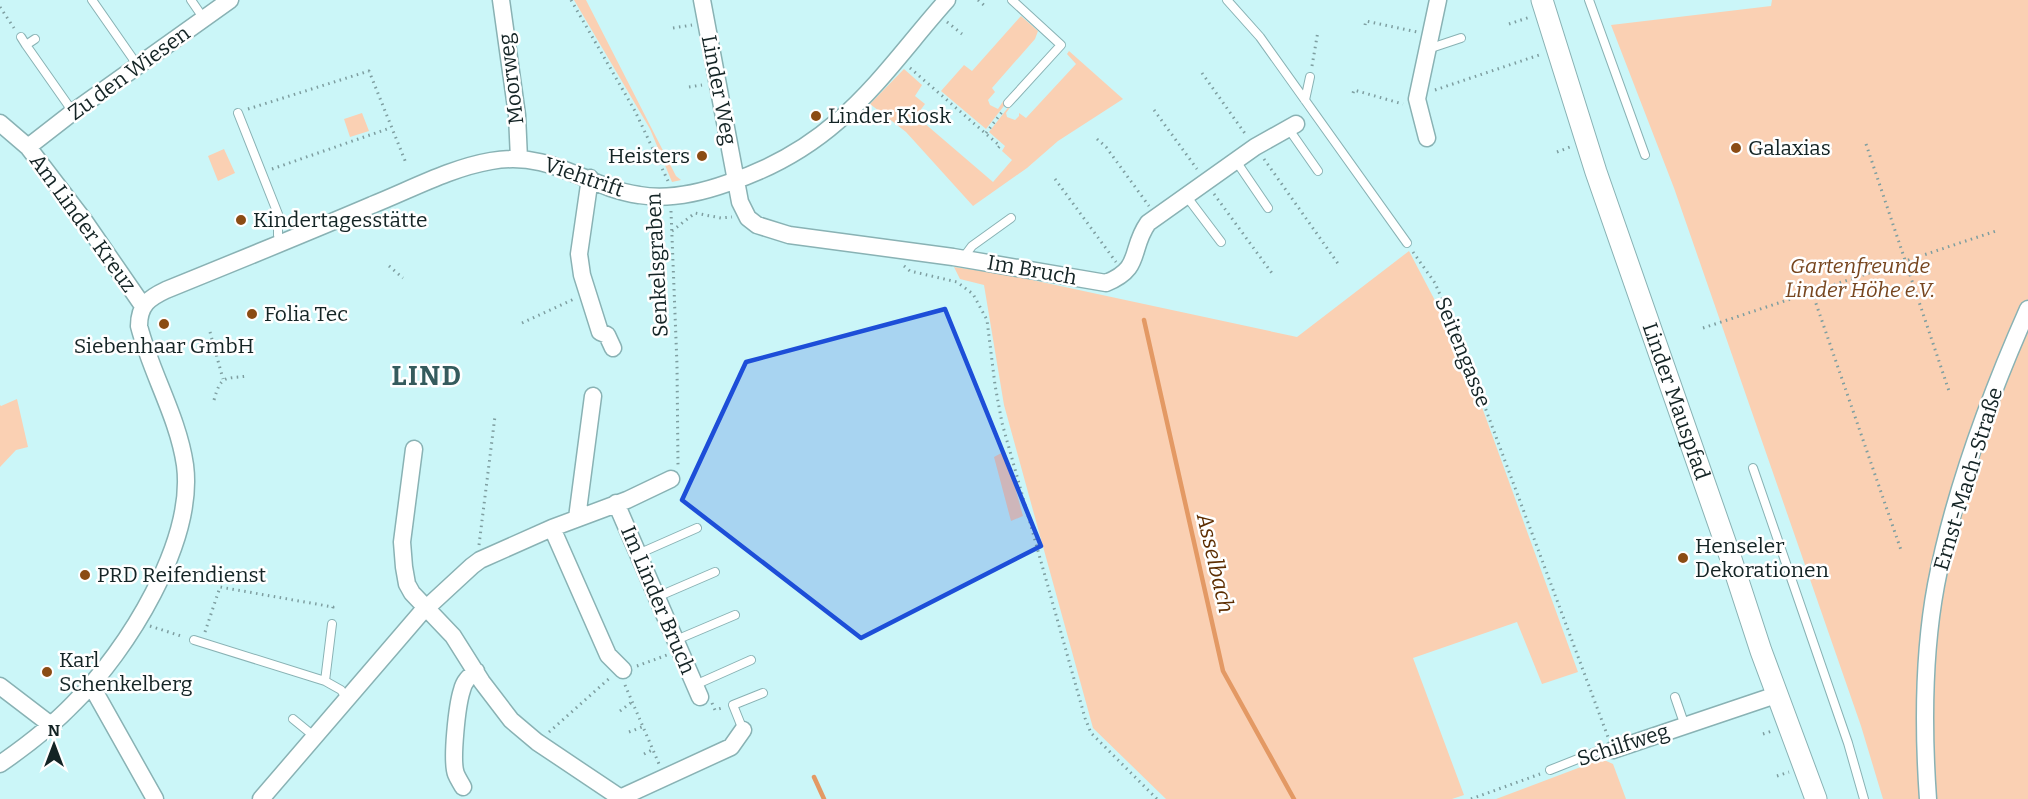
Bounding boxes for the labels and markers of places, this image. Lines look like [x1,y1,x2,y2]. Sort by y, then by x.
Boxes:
place label: Linder Kiosk [828,103,951,129]
marker: Linder Kiosk [809,109,823,123]
place label: Galaxias [1748,135,1831,161]
marker: Galaxias [1729,141,1743,155]
place label: Heisters [608,143,690,169]
marker: Heisters [695,149,709,163]
place label: Kindertagesstätte [253,207,428,233]
marker: Kindertagesstätte [234,213,248,227]
place label: Folia Tec [264,301,348,327]
marker: Folia Tec [245,307,259,321]
marker: Siebenhaar GmbH [157,317,171,331]
place label: Siebenhaar GmbH [74,333,254,359]
place label: Henseler Dekorationen [1695,533,1829,583]
marker: Henseler Dekorationen [1676,551,1690,565]
place label: PRD Reifendienst [97,562,267,588]
marker: PRD Reifendienst [78,568,92,582]
place label: Karl Schenkelberg [59,647,193,697]
marker: Karl Schenkelberg [40,665,54,679]

